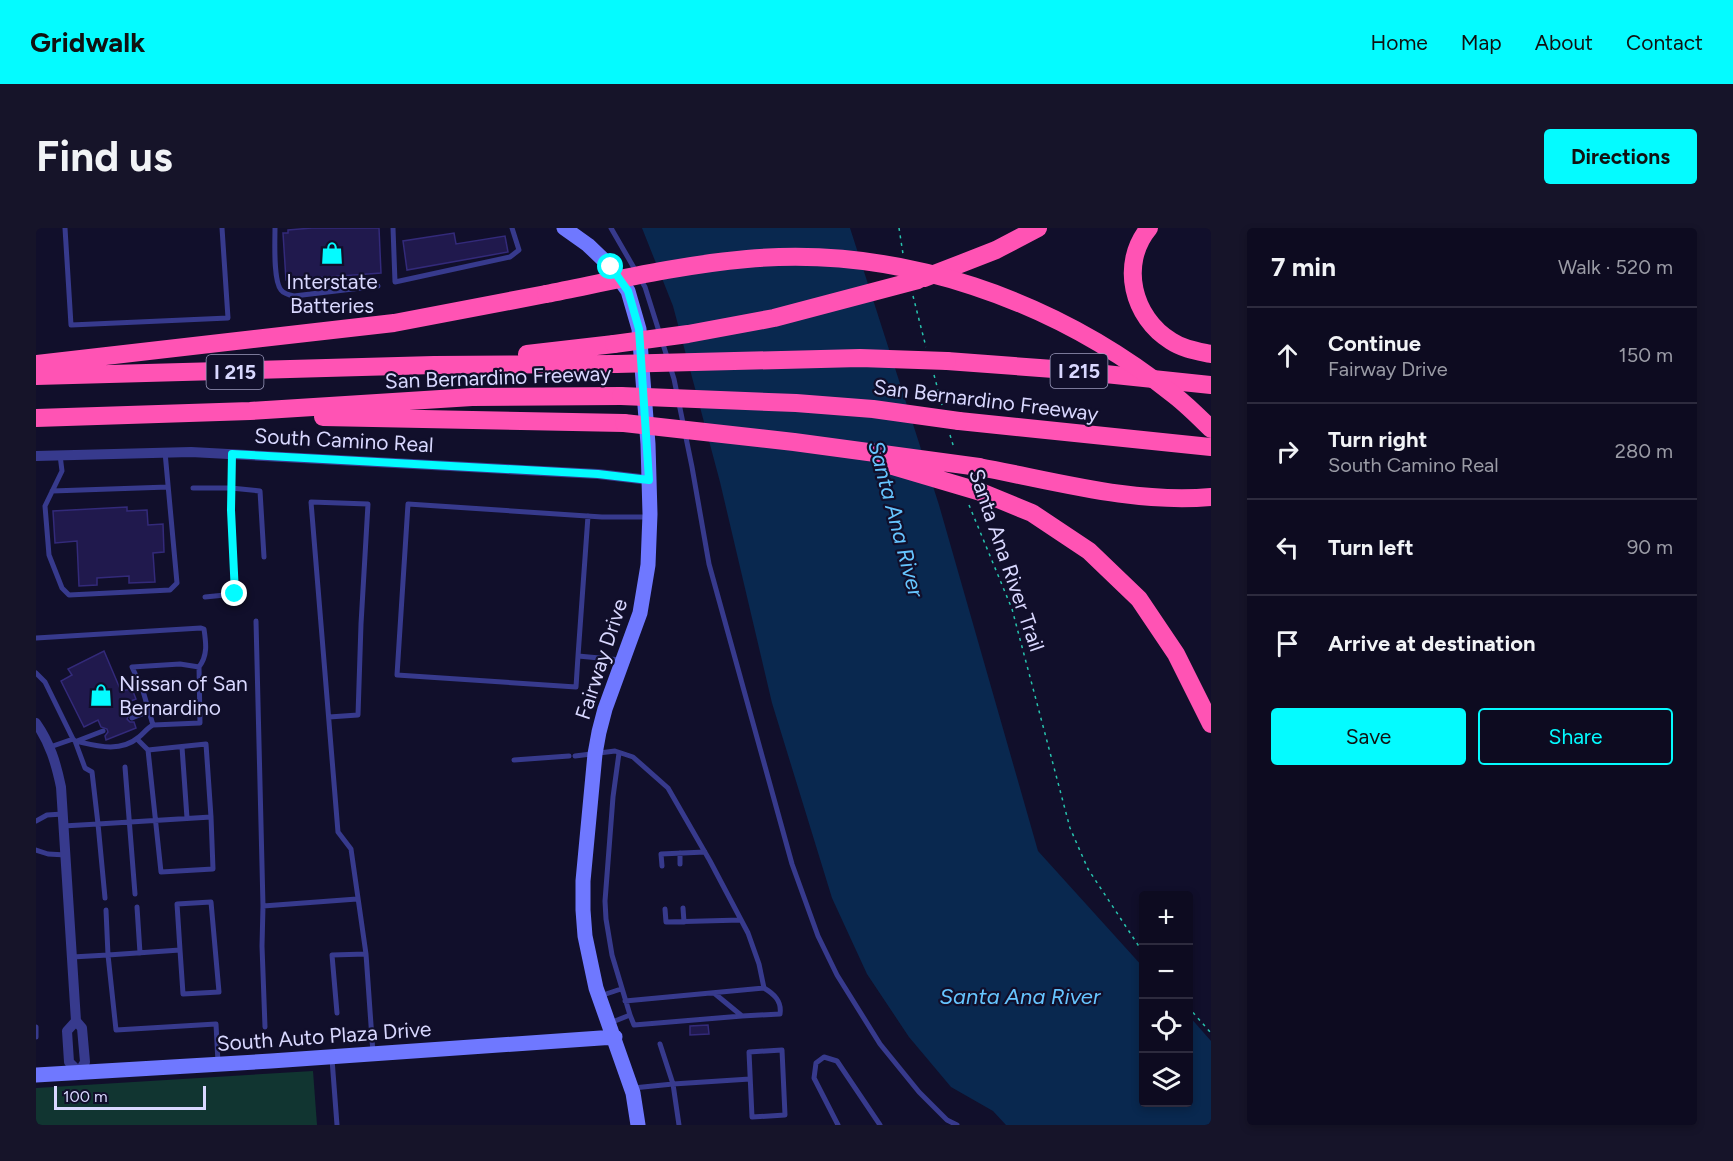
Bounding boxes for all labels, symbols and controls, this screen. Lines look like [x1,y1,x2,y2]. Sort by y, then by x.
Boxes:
text: Gridwalk [30,25,145,59]
text: Home [1371,30,1428,55]
text: Map [1461,30,1502,55]
text: About [1535,30,1593,55]
text: Contact [1626,30,1703,55]
button: Directions [1544,129,1697,184]
text: Find us [36,131,173,182]
shop icon: Interstate Batteries [319,240,345,266]
text: 7 min [1271,251,1336,283]
route start [597,253,623,279]
text: Walk · 520 m [1558,255,1673,279]
place label: Interstate Batteries [286,269,378,318]
text: Continue [1328,330,1421,357]
icon: ahead [1271,339,1304,372]
text: 150 m [1618,343,1673,367]
road number: I 215 [1050,354,1108,388]
road number: I 215 [206,355,264,389]
text: Fairway Drive [1328,357,1448,381]
street label: San Bernardino Freeway [384,361,612,393]
street label: San Bernardino Freeway [872,374,1100,426]
street label: South Camino Real [254,423,434,457]
text: Turn right [1328,426,1427,453]
icon: right [1271,435,1304,468]
water label: Santa Ana River [862,438,930,602]
text: 280 m [1615,439,1673,463]
text: South Camino Real [1328,453,1499,477]
street label: Santa Ana River Trail [964,465,1050,655]
icon: left [1271,531,1304,564]
text: Turn left [1328,534,1414,561]
text: 90 m [1627,535,1673,559]
route end [221,580,247,606]
street label: Fairway Drive [570,595,632,723]
icon: arrive [1271,627,1304,660]
text: Arrive at destination [1328,630,1536,657]
place label: Nissan of San Bernardino [119,671,248,720]
shop icon: Nissan of San Bernardino [88,682,114,708]
button: Save [1271,708,1466,765]
button: Share [1478,708,1673,765]
map controls [1139,891,1193,1107]
button: + [1139,891,1193,945]
button: − [1139,945,1193,999]
water label: Santa Ana River [940,983,1102,1010]
button: locate [1139,999,1193,1053]
street label: South Auto Plaza Drive [216,1016,432,1056]
button: layers [1139,1053,1193,1107]
scale bar [54,1083,206,1110]
text: 100 m [63,1087,108,1106]

